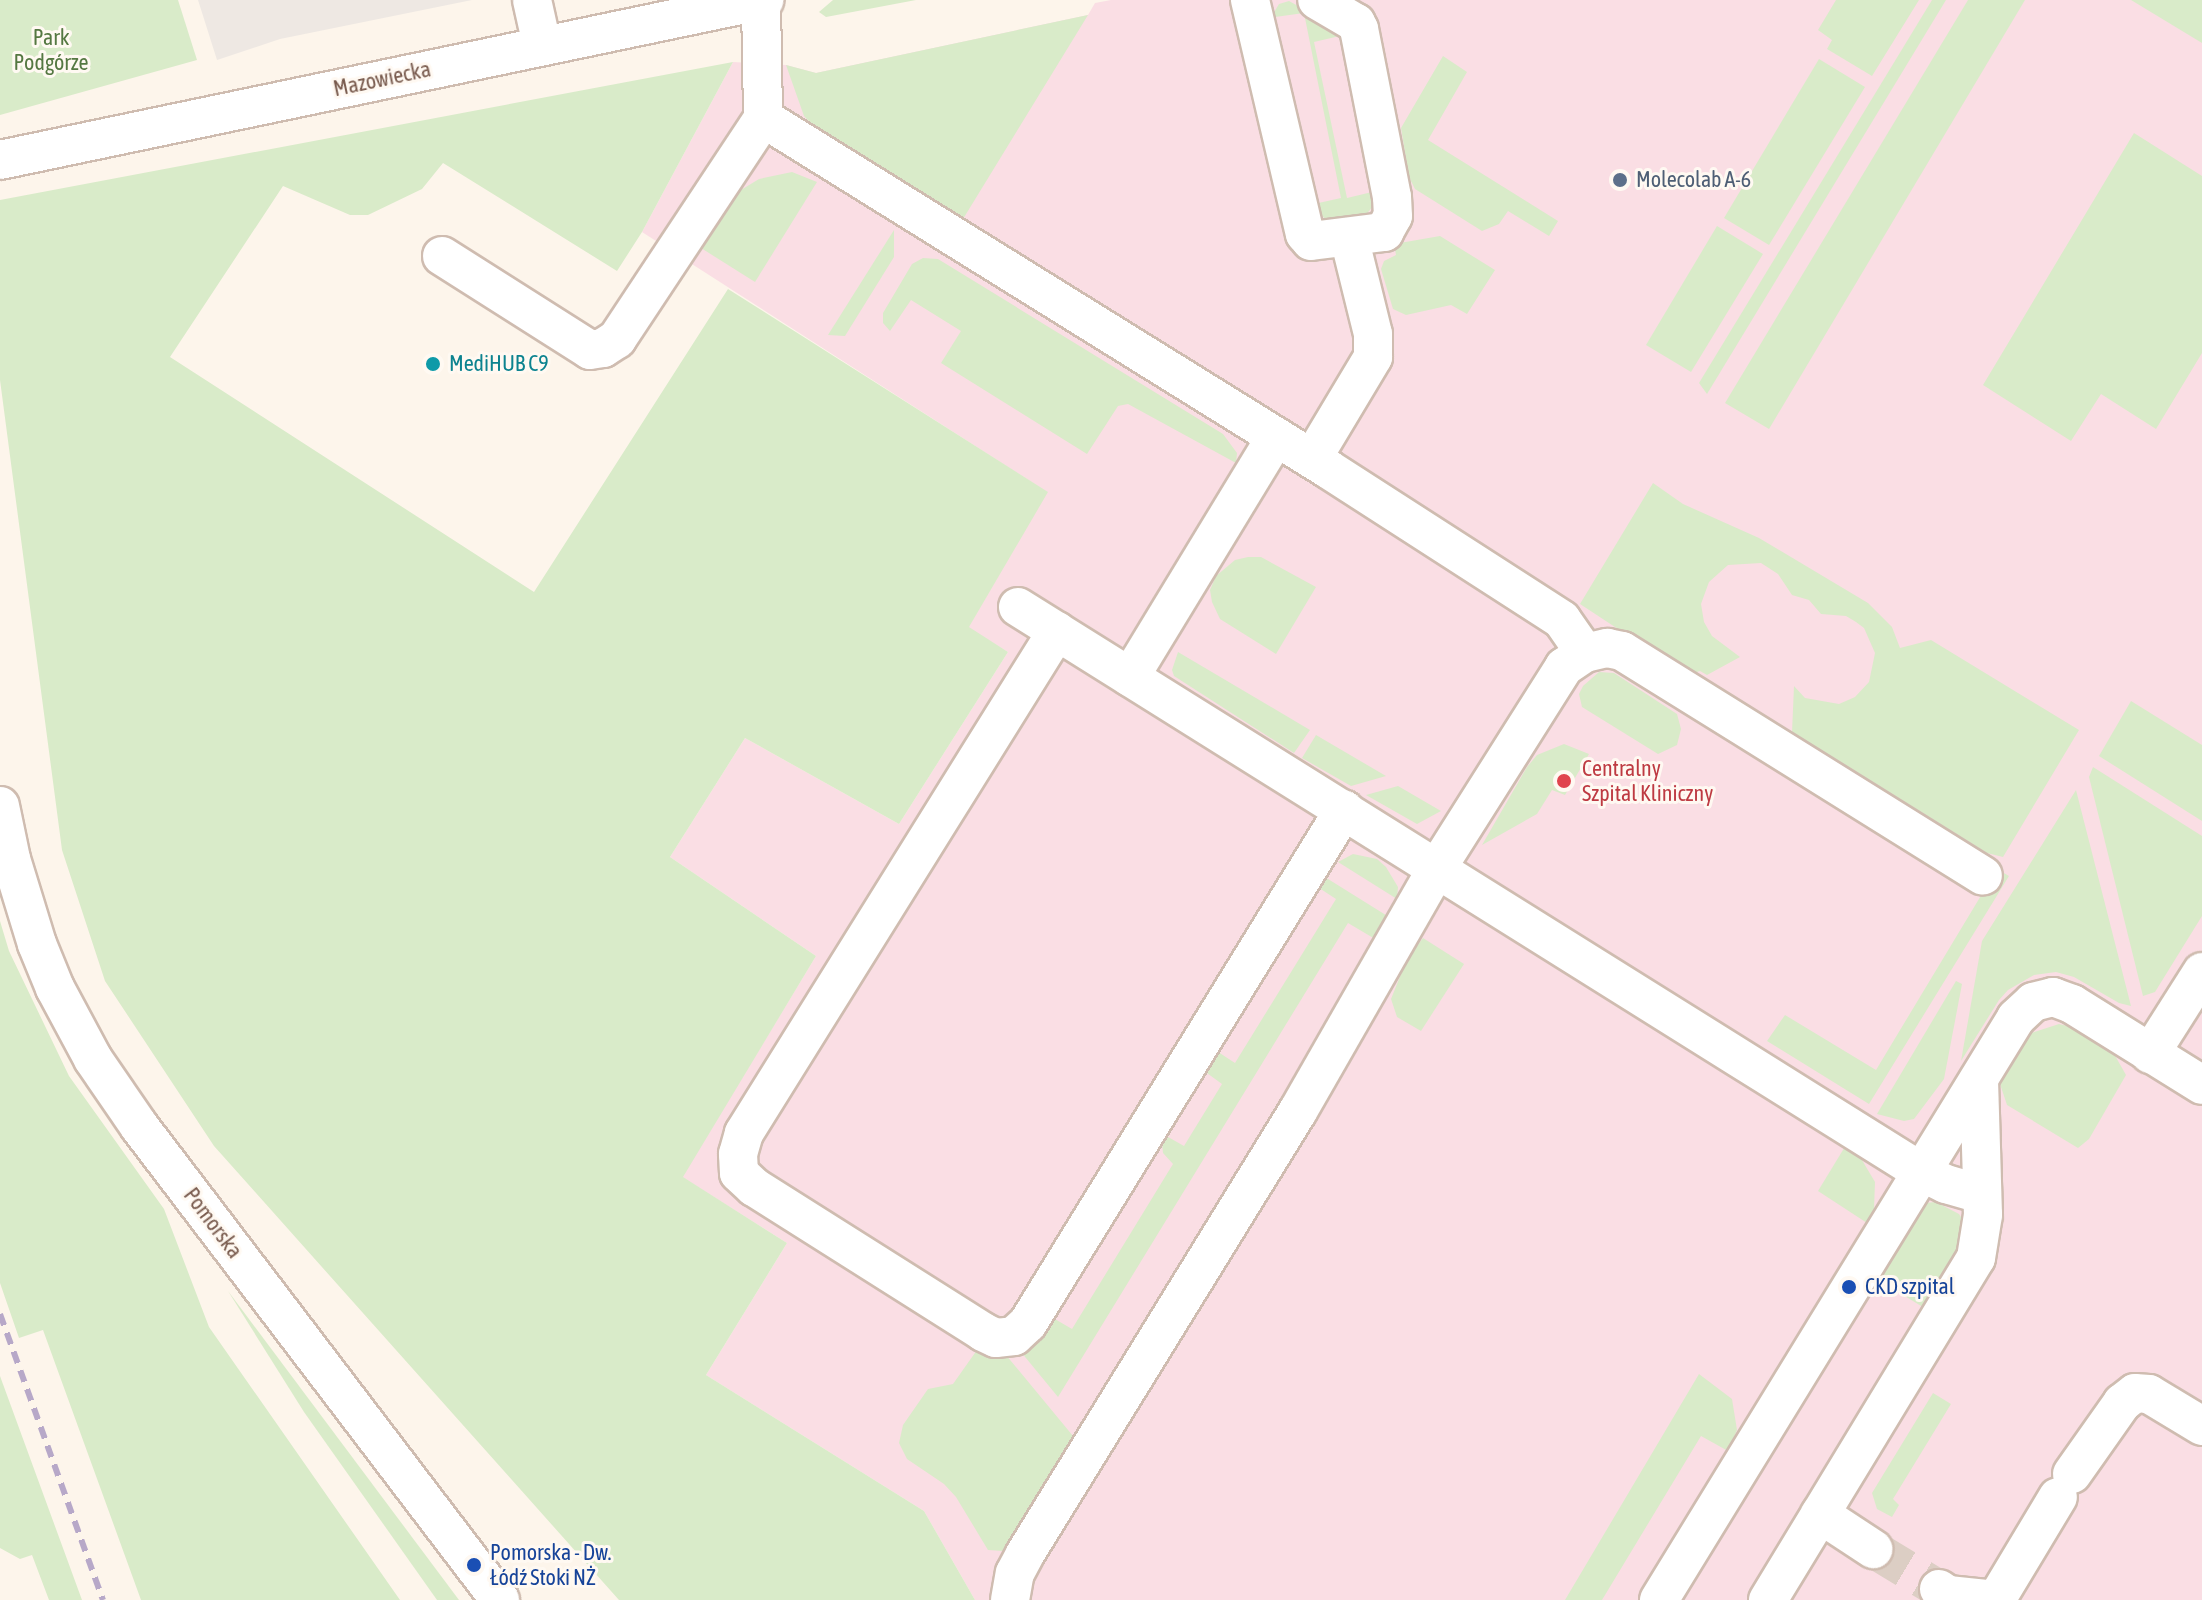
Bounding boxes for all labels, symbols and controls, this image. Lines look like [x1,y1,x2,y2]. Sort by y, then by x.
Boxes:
park label: Park Podgórze [14,24,88,76]
street label: Mazowiecka [331,56,433,102]
place label: Molecolab A-6 [1636,167,1751,193]
marker: Molecolab A-6 [1611,171,1629,189]
place label: MediHUB C9 [449,351,549,377]
marker: MediHUB C9 [424,355,442,373]
place label: Centralny Szpital Kliniczny [1582,755,1713,806]
marker: Centralny Szpital Kliniczny [1553,770,1575,792]
street label: Pomorska [178,1183,248,1263]
place label: CKD szpital [1865,1274,1955,1300]
marker: CKD szpital [1840,1278,1858,1296]
place label: Pomorska - Dw. Łódź Stoki NŻ [490,1539,611,1590]
marker: Pomorska - Dw. Łódź Stoki NŻ [465,1556,483,1574]

